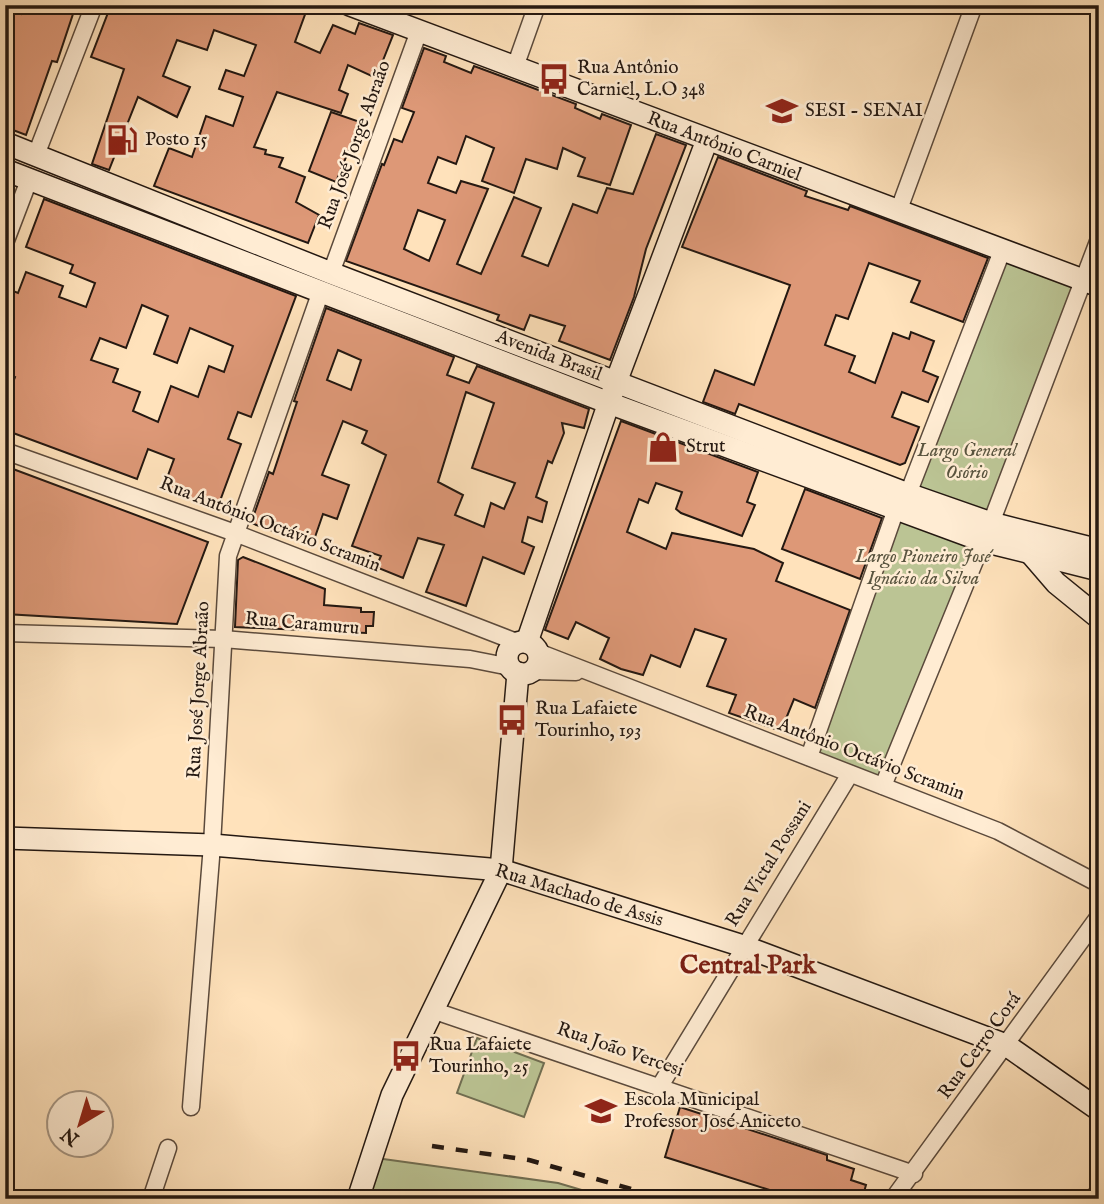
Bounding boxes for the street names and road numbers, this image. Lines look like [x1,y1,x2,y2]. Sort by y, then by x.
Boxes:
street label: Rua José Jorge Abraão [313,57,397,233]
street label: Rua Antônio Carniel [643,107,805,188]
street label: Avenida Brasil [492,324,606,388]
street label: Rua Antônio Octávio Scramin [156,472,384,578]
street label: Rua José Jorge Abraão [182,601,216,779]
street label: Rua Caramuru [244,607,360,641]
street label: Rua Antônio Octávio Scramin [740,700,968,806]
street label: Rua Victal Possani [721,797,817,931]
street label: Rua Machado de Assis [492,859,666,933]
street label: Rua Cerro Corá [933,987,1027,1104]
street label: Rua João Vercesi [553,1017,687,1083]

